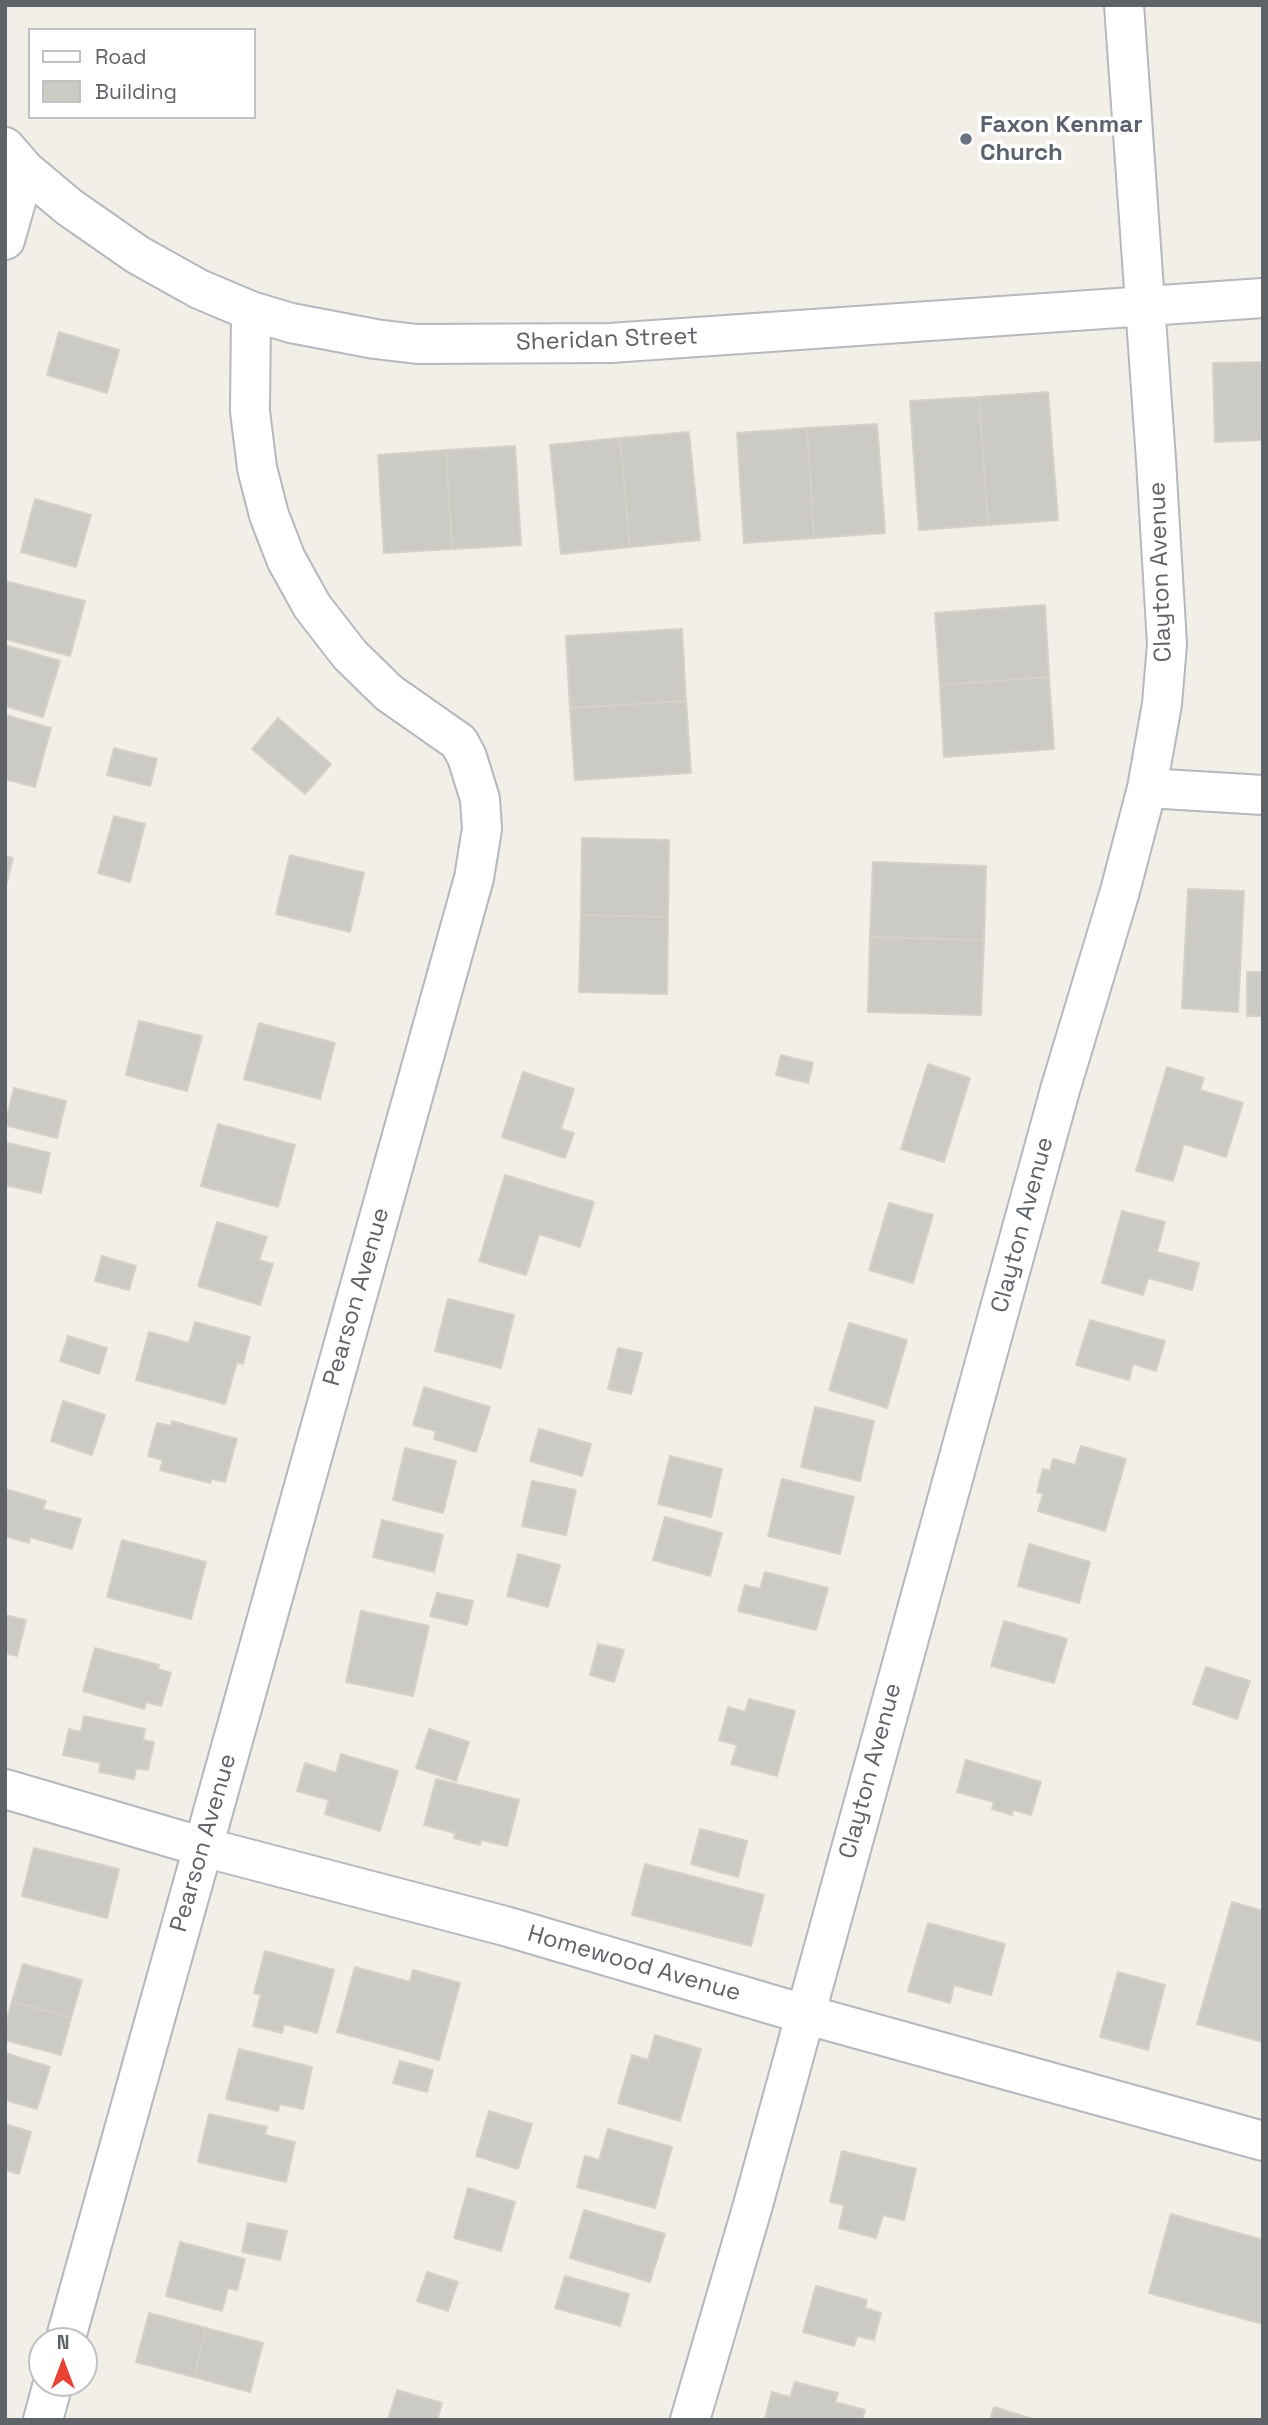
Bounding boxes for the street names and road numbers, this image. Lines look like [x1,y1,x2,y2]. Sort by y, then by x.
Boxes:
street label: Sheridan Street [516,322,698,358]
street label: Clayton Avenue [1143,481,1179,663]
street label: Clayton Avenue [986,1134,1060,1316]
street label: Pearson Avenue [318,1205,396,1389]
street label: Clayton Avenue [834,1680,908,1862]
street label: Pearson Avenue [165,1751,243,1935]
street label: Homewood Avenue [524,1920,744,2008]

